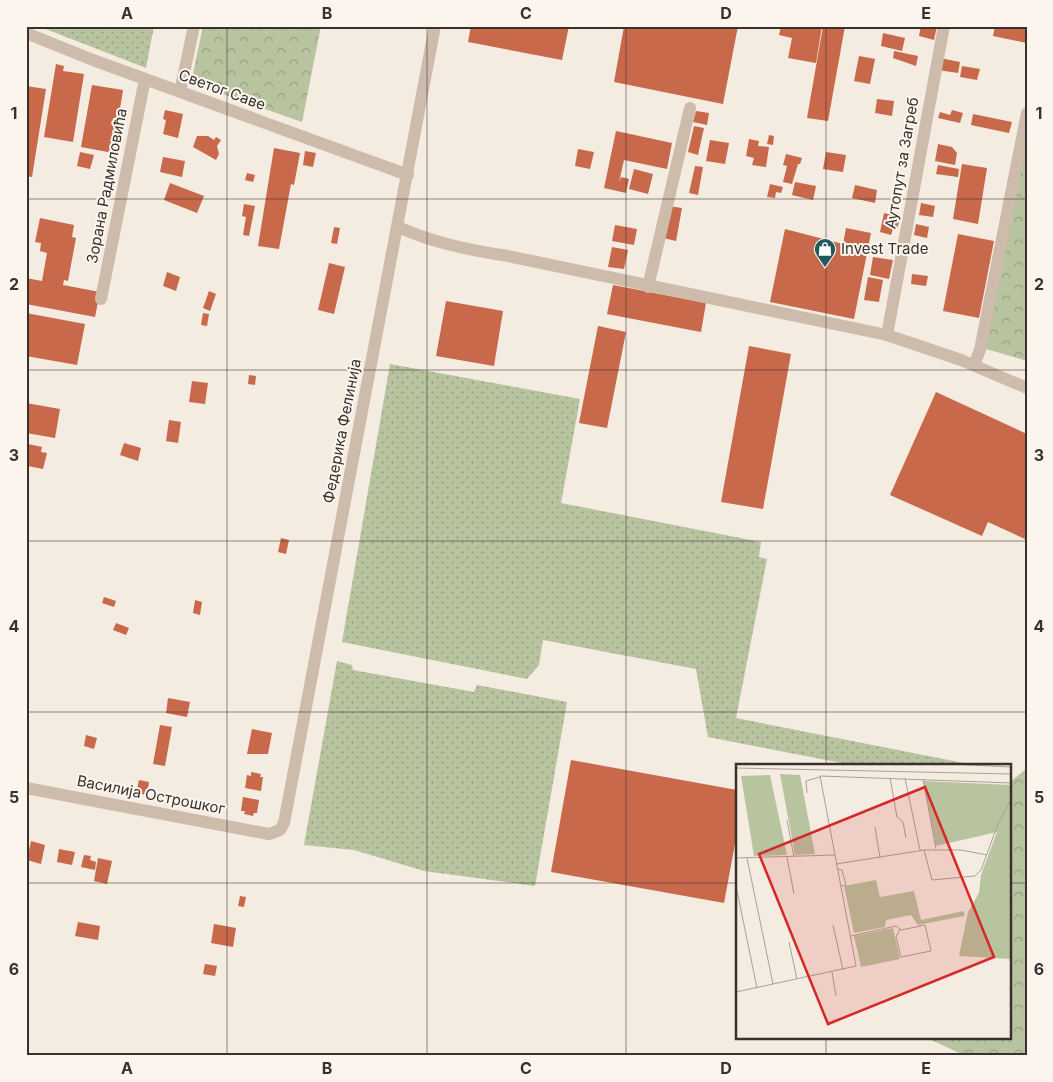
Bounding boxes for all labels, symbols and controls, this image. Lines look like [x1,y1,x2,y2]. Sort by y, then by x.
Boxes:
text: A [121,3,133,23]
text: B [322,3,332,23]
text: C [520,3,532,23]
text: D [720,3,732,23]
text: E [921,3,931,23]
street label: Светог Саве [176,65,268,114]
street label: Аутопут за Загреб [881,95,922,230]
text: 1 [11,103,17,123]
text: 1 [1036,103,1042,123]
street label: Зорана Радмиловића [82,107,131,265]
shop icon: Invest Trade [813,237,837,268]
place label: Invest Trade [841,239,928,258]
text: 2 [9,274,19,294]
text: 2 [1034,274,1044,294]
street label: Федерика Фелинија [318,357,365,505]
text: 3 [9,445,19,465]
text: 3 [1034,445,1044,465]
text: 4 [9,616,20,636]
text: 4 [1034,616,1045,636]
inset map [736,764,1010,1040]
street label: Василија Острошког [75,771,227,818]
text: 5 [9,787,19,807]
text: 5 [1034,787,1044,807]
text: 6 [9,959,19,979]
text: 6 [1034,959,1044,979]
text: A [121,1058,133,1078]
text: B [322,1058,332,1078]
text: C [520,1058,532,1078]
text: D [720,1058,732,1078]
text: E [921,1058,931,1078]

